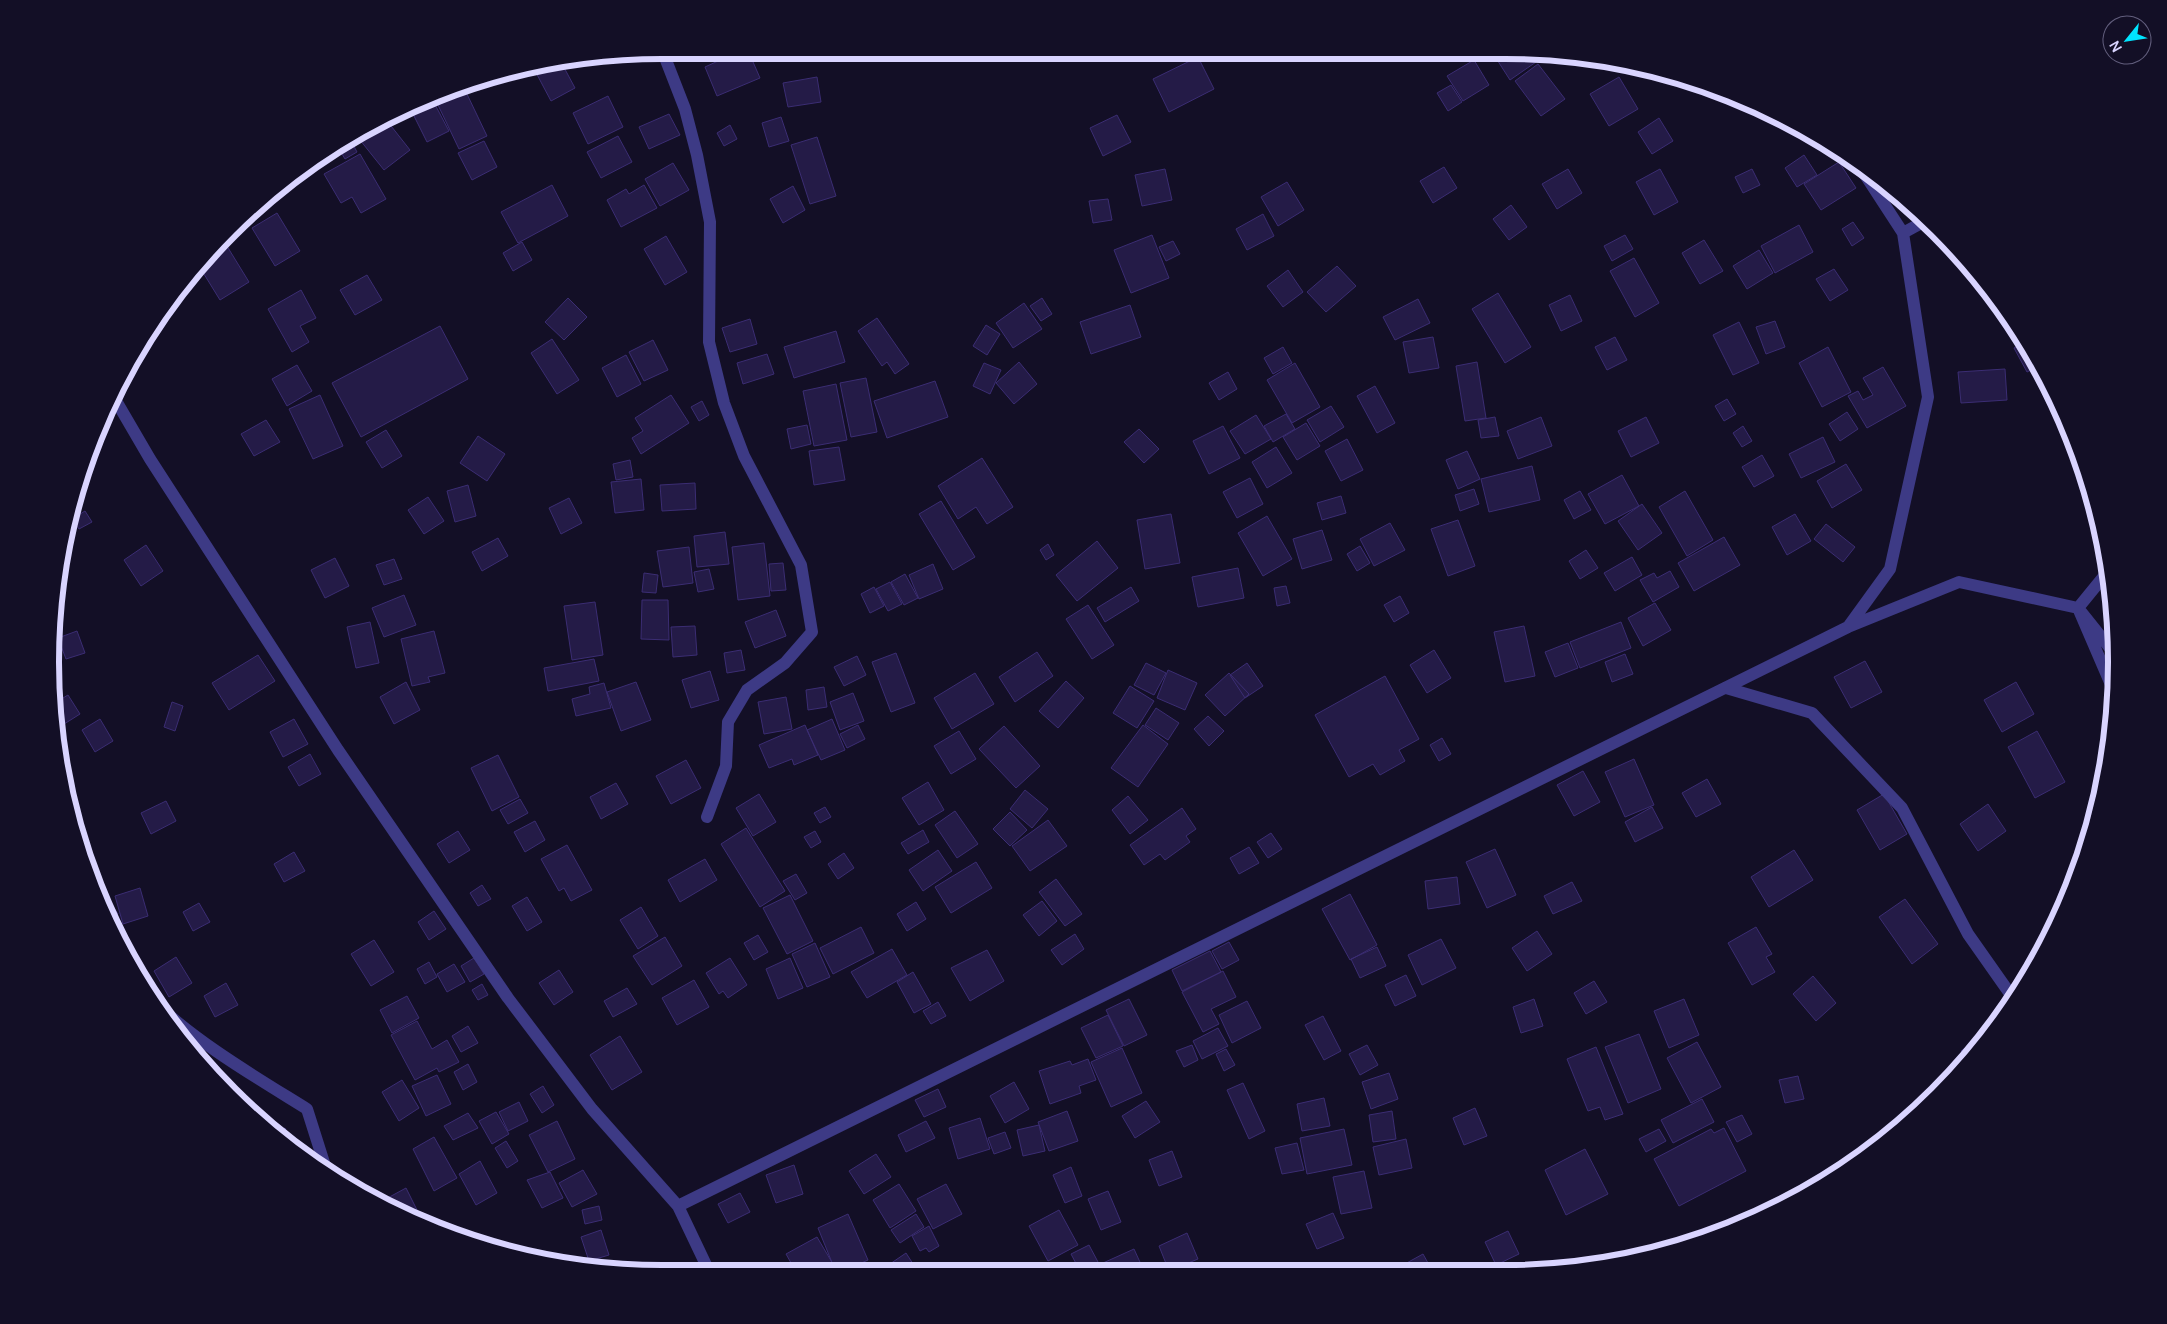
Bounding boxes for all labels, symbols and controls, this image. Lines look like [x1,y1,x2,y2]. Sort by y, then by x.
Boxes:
north arrow [2102,15,2152,65]
text: N [2105,38,2126,56]

